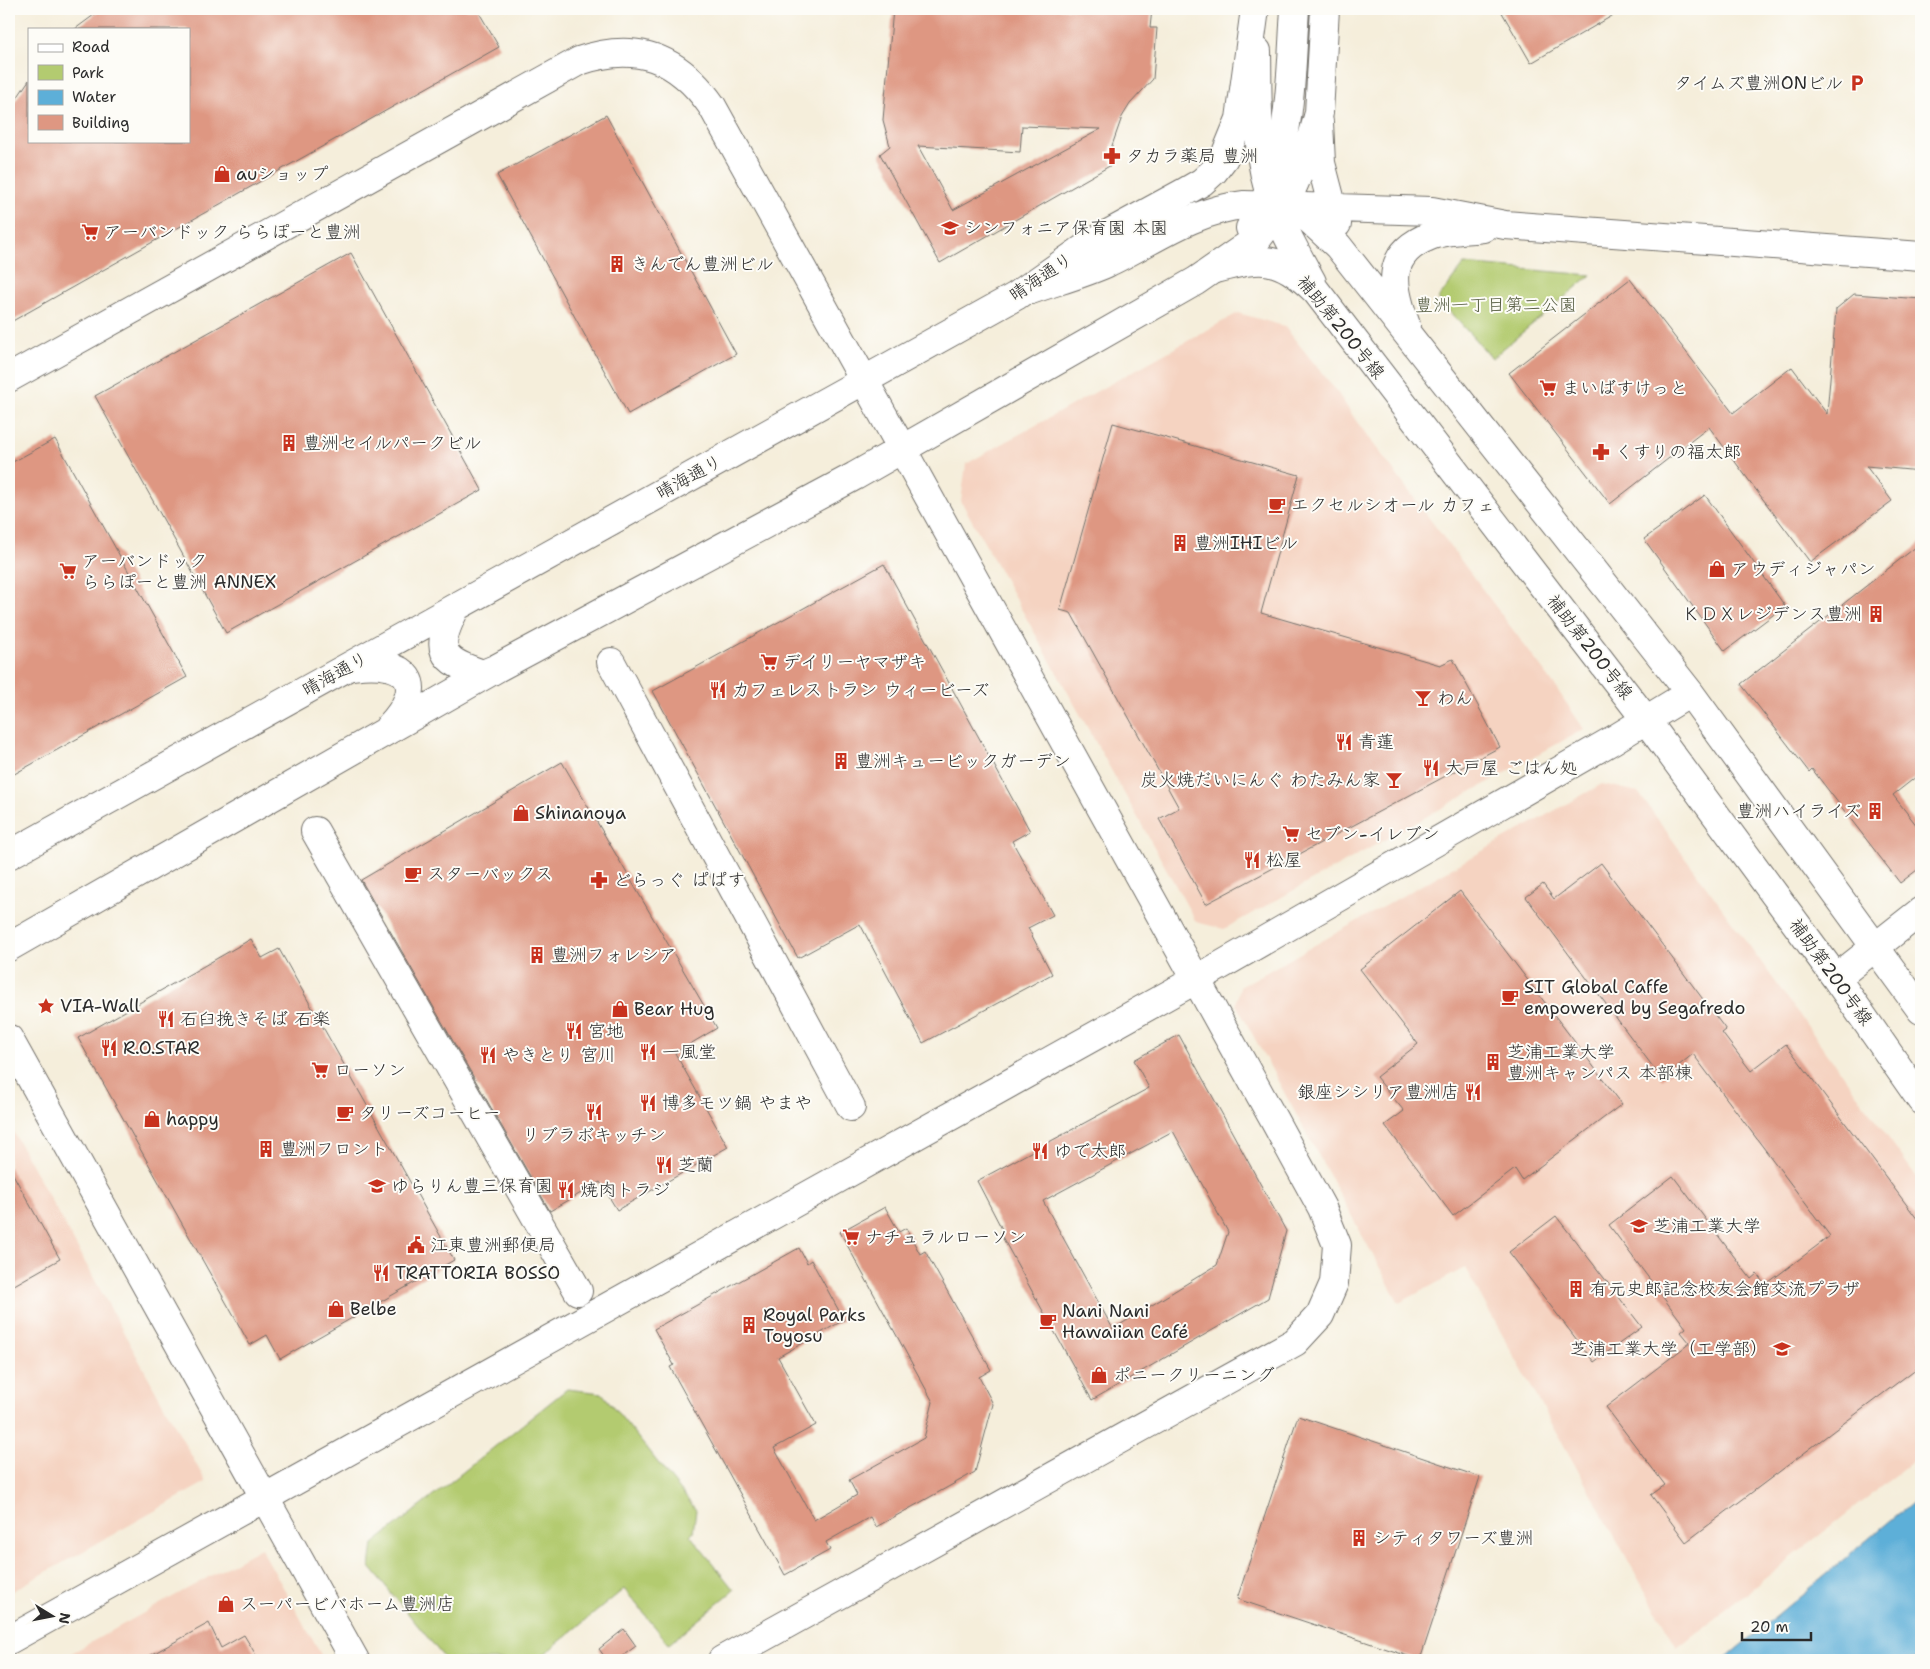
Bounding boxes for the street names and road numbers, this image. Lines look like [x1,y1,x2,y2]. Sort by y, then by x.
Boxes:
street label: 晴海通り [1004,247,1078,307]
street label: 補助第200号線 [1292,270,1390,384]
street label: 晴海通り [652,449,726,505]
street label: 補助第200号線 [1541,590,1639,704]
street label: 晴海通り [298,646,372,702]
street label: 補助第200号線 [1784,914,1878,1030]

